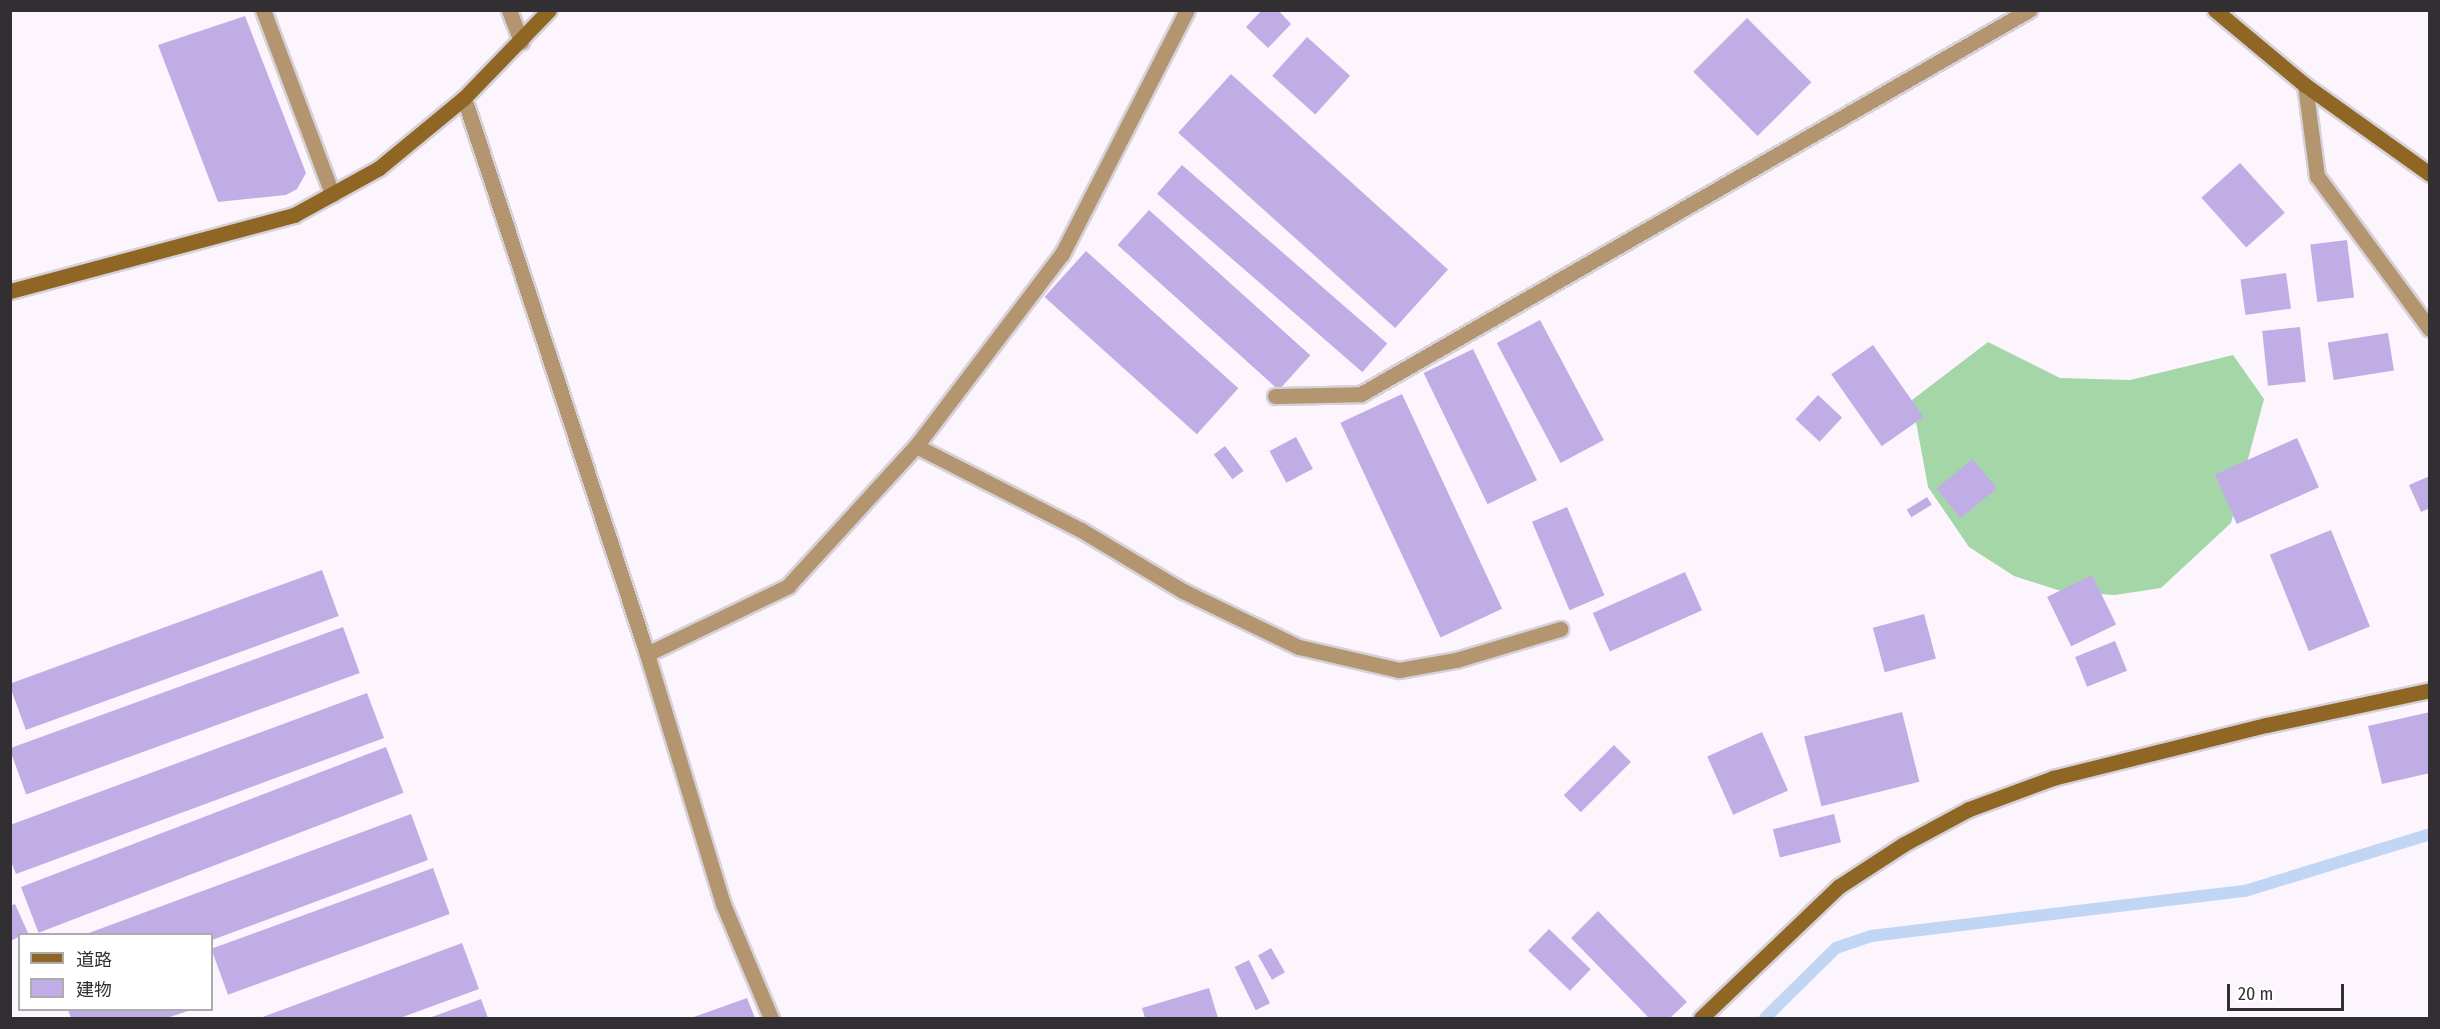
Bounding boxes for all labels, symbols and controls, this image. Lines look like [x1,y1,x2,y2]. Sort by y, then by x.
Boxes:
legend [18,933,213,1011]
text: 道路 [76,949,112,971]
scale bar [2230,972,2347,1010]
text: 建物 [76,979,112,1001]
text: 20 m [2238,983,2273,1005]

